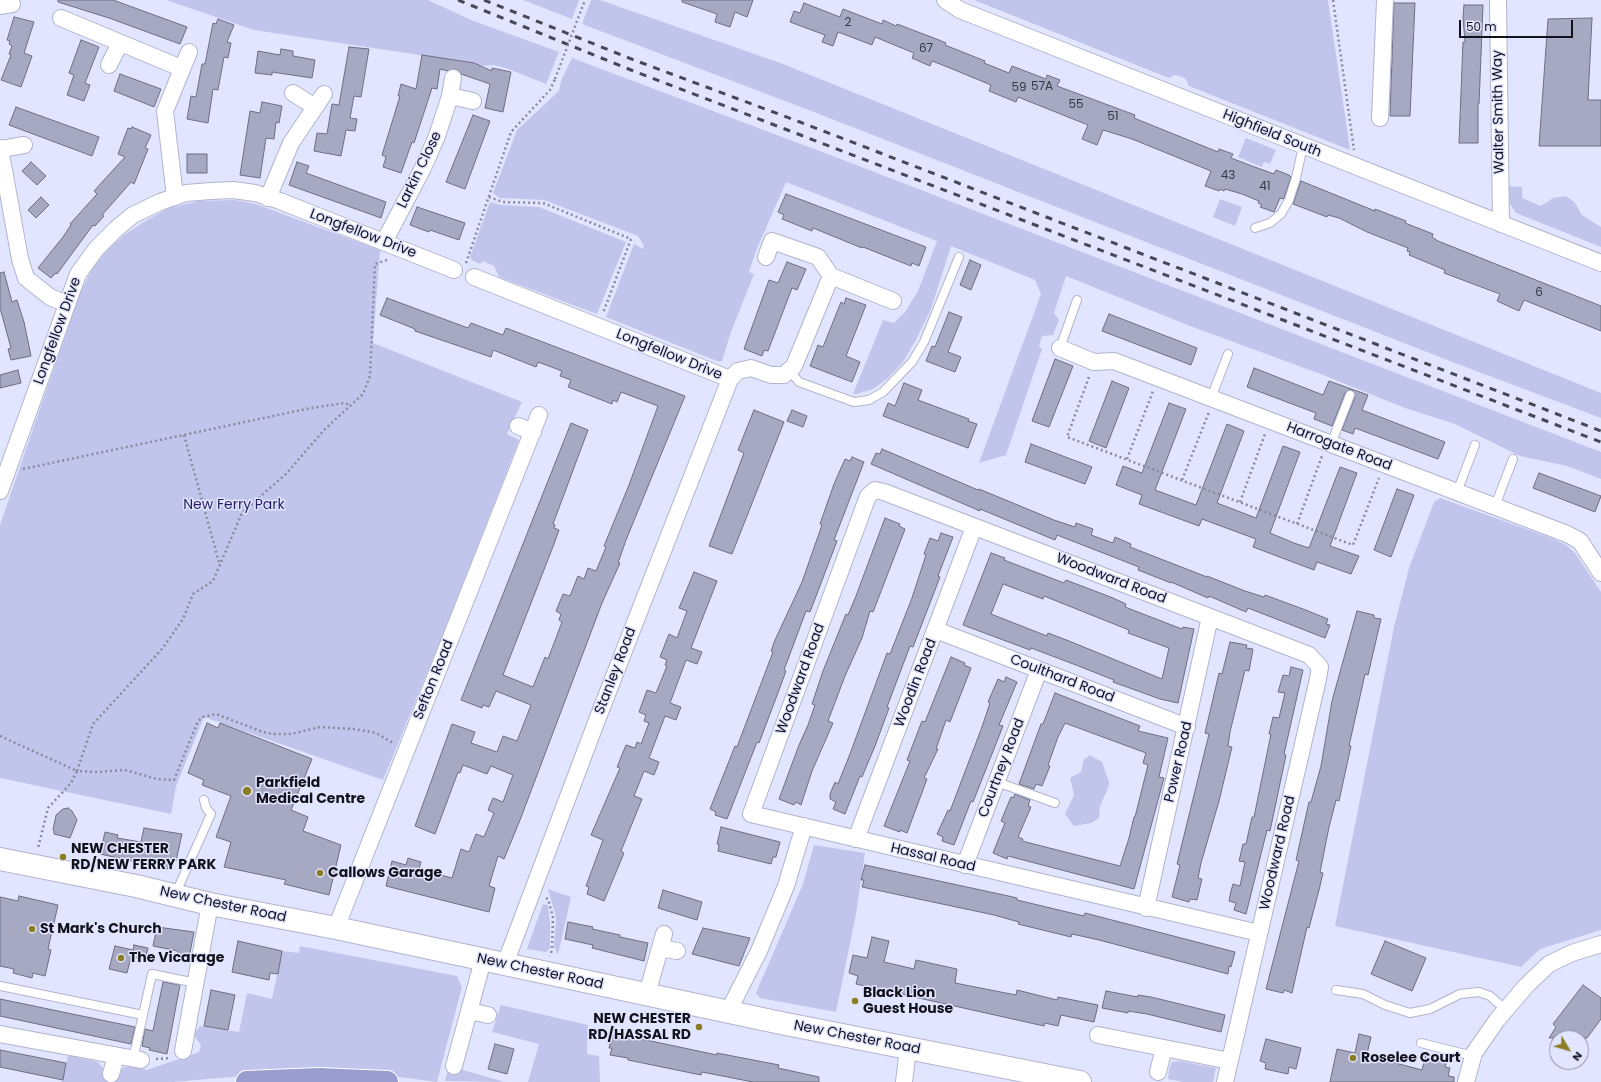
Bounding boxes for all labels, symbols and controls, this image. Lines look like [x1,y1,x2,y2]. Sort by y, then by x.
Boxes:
scale bar [1461,12,1575,38]
house number: 2 [845,16,851,30]
text: 50 m [1466,18,1497,35]
house number: 67 [919,42,933,56]
street label: Walter Smith Way [1490,50,1508,174]
house number: 57A [1031,80,1053,94]
house number: 59 [1011,81,1027,95]
house number: 55 [1068,98,1084,112]
street label: Highfield South [1220,107,1324,161]
house number: 51 [1107,110,1119,124]
street label: Larkin Close [394,129,446,211]
house number: 43 [1221,169,1235,183]
house number: 41 [1259,180,1271,194]
street label: Longfellow Drive [307,206,419,262]
street label: Longfellow Drive [31,275,85,387]
house number: 6 [1535,286,1543,300]
street label: Longfellow Drive [614,326,724,384]
street label: Harrogate Road [1284,419,1394,475]
park label: New Ferry Park [183,497,285,513]
street label: Woodward Road [1053,550,1169,608]
street label: Woodward Road [773,621,829,737]
street label: Stanley Road [592,625,640,717]
street label: Woodin Road [891,636,941,730]
street label: Sefton Road [410,638,458,722]
street label: Coulthard Road [1007,651,1117,707]
street label: Courtney Road [975,716,1029,820]
street label: Power Road [1162,720,1196,804]
place label: Parkfield Medical Centre [256,775,365,808]
marker: Parkfield Medical Centre [241,785,253,797]
street label: Woodward Road [1257,794,1299,912]
street label: Hassal Road [889,840,977,876]
place label: NEW CHESTER RD/NEW FERRY PARK [71,841,216,874]
marker: NEW CHESTER RD/NEW FERRY PARK [58,852,68,862]
place label: Callows Garage [328,865,442,881]
marker: Callows Garage [315,868,325,878]
street label: New Chester Road [158,883,288,927]
place label: St Mark's Church [40,921,162,937]
marker: St Mark's Church [27,924,37,934]
place label: The Vicarage [129,950,224,966]
street label: New Chester Road [475,950,605,994]
marker: The Vicarage [116,953,126,963]
place label: Black Lion Guest House [863,985,953,1018]
marker: Black Lion Guest House [850,996,860,1006]
place label: NEW CHESTER RD/HASSAL RD [588,1011,691,1044]
street label: New Chester Road [792,1017,922,1059]
marker: NEW CHESTER RD/HASSAL RD [694,1022,704,1032]
north arrow [1549,1030,1589,1070]
text: N [1569,1049,1587,1065]
place label: Roselee Court [1361,1050,1461,1066]
marker: Roselee Court [1348,1053,1358,1063]

